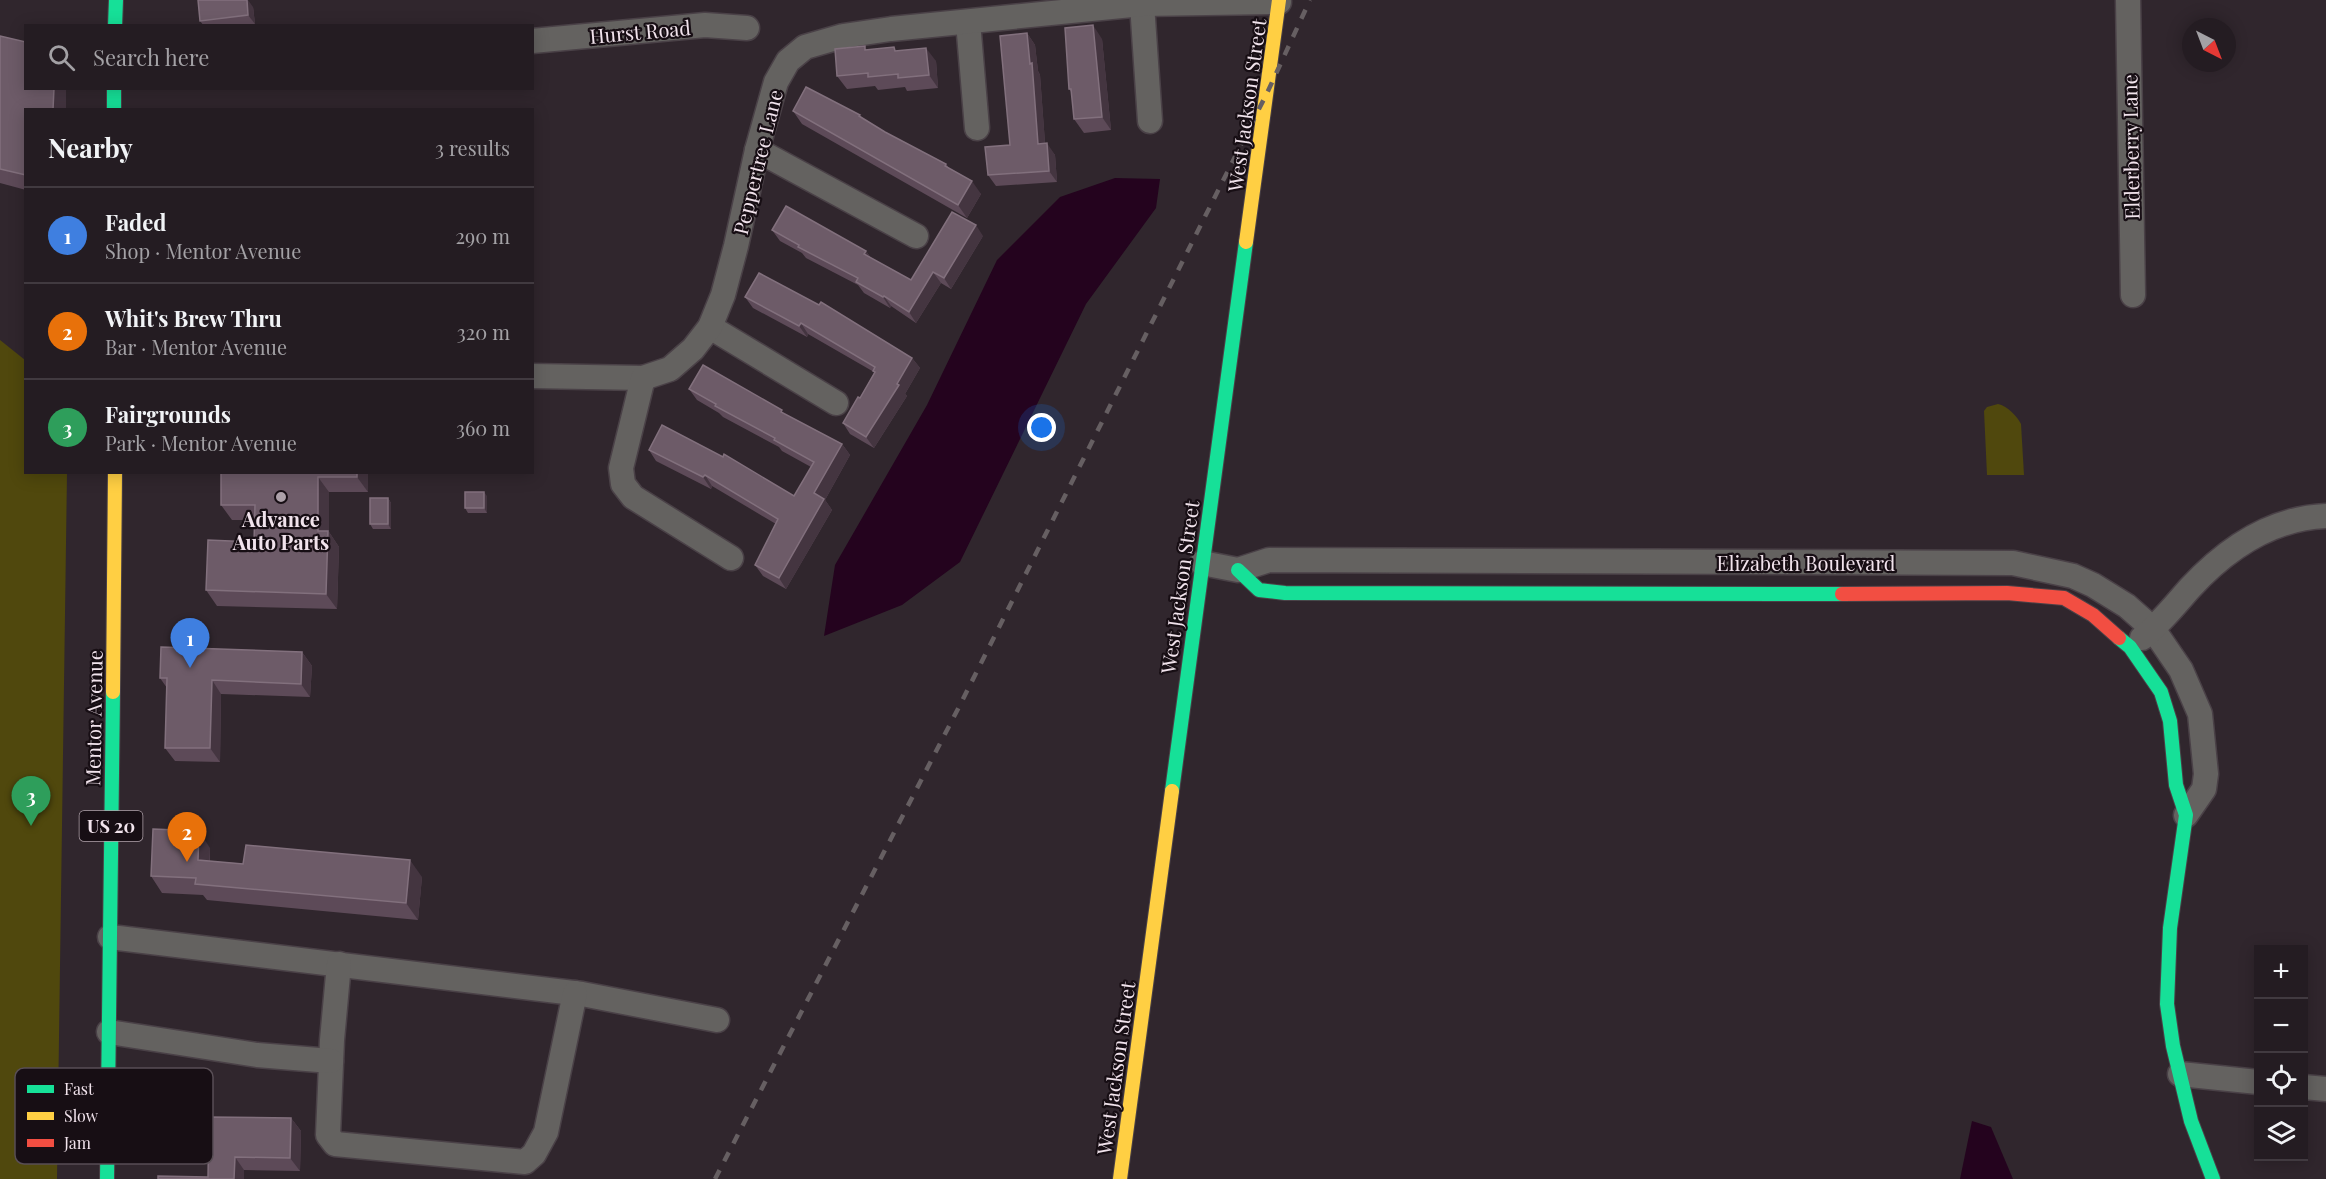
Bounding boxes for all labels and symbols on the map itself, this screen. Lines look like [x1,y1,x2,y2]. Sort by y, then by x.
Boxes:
street label: Hurst Road [588,13,692,49]
street label: West Jackson Street [1220,16,1272,194]
north arrow [2182,18,2236,72]
street label: Elderberry Lane [2115,74,2145,220]
street label: Peppertree Lane [726,87,788,237]
your location [1027,413,1056,442]
marker: Advance Auto Parts [274,490,288,504]
street label: West Jackson Street [1153,498,1205,676]
place label: Advance Auto Parts [232,505,329,555]
street label: Elizabeth Boulevard [1717,549,1896,576]
pin: 1 [170,618,210,668]
street label: Mentor Avenue [78,650,108,786]
pin: 3 [12,776,51,826]
road number: US 20 [80,811,142,841]
pin: 2 [168,812,207,862]
street label: West Jackson Street [1089,979,1141,1157]
legend [15,1068,213,1164]
text: Fast [64,1078,94,1099]
text: Slow [64,1105,99,1126]
text: Jam [63,1132,91,1153]

